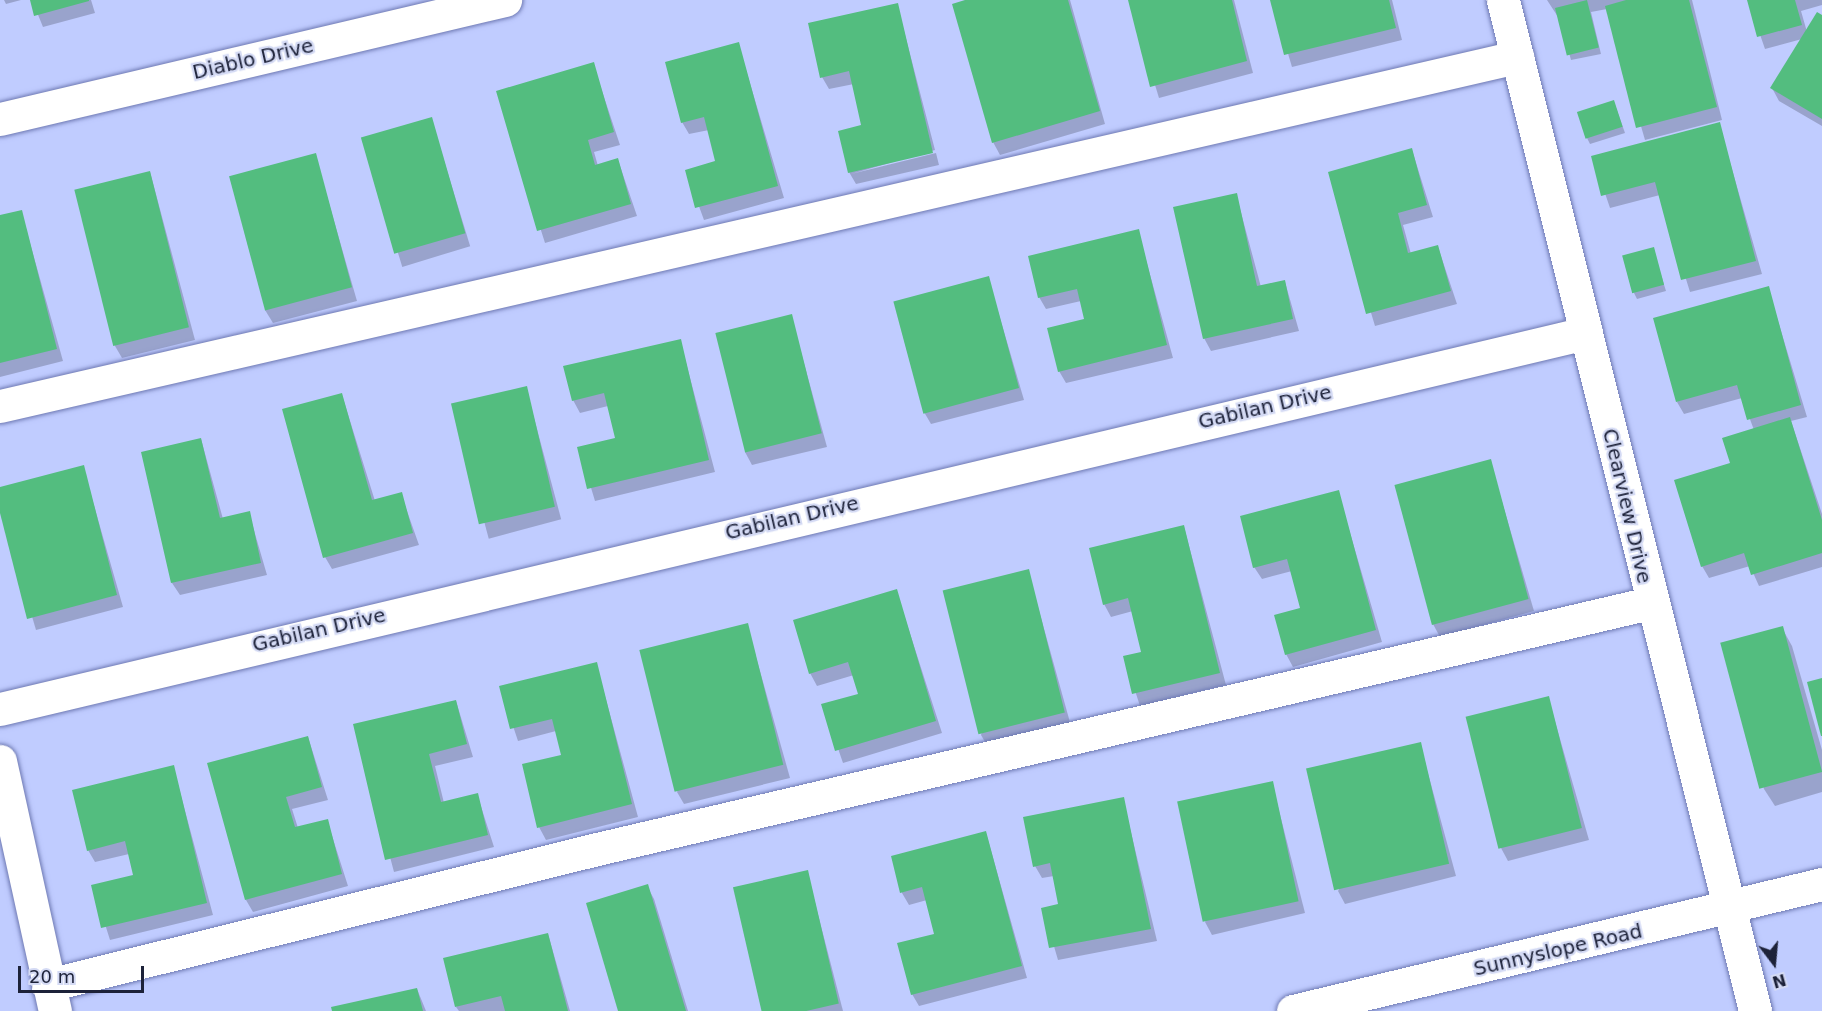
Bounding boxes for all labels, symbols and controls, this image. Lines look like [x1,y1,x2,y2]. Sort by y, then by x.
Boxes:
street label: Diablo Drive [190,33,316,85]
street label: Gabilan Drive [1196,380,1334,434]
street label: Clearview Drive [1598,426,1656,586]
street label: Gabilan Drive [723,491,861,545]
street label: Gabilan Drive [250,603,388,657]
street label: Sunnyslope Road [1471,919,1645,981]
north arrow [1744,933,1804,993]
scale bar [21,954,147,992]
text: 20 m [29,966,75,987]
text: N [1770,970,1788,992]

